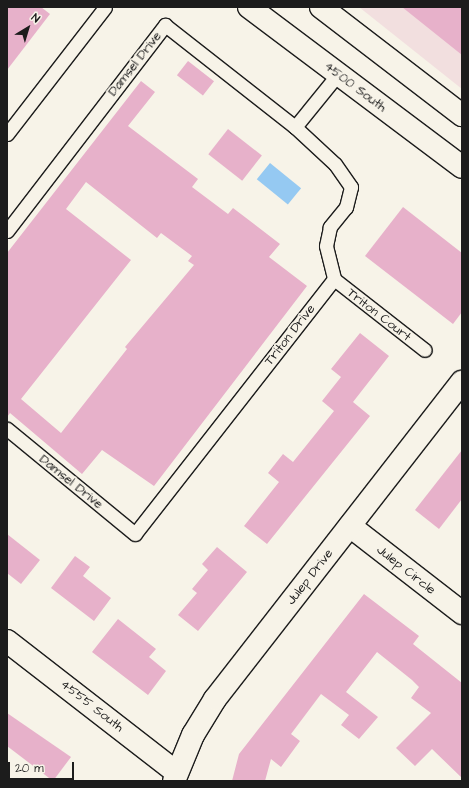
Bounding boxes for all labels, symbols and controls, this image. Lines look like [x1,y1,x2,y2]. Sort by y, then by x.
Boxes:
north arrow [8,8,48,48]
text: N [28,10,43,26]
street label: Damsel Drive [105,29,165,99]
street label: 4500 South [321,59,389,115]
street label: Triton Court [344,285,414,345]
street label: Triton Drive [261,301,319,369]
street label: Damsel Drive [36,452,106,512]
street label: Julep Circle [373,542,439,598]
street label: Julep Drive [283,546,337,608]
street label: 4555 South [57,677,127,735]
scale bar [10,754,76,780]
text: 20 m [15,760,44,777]

